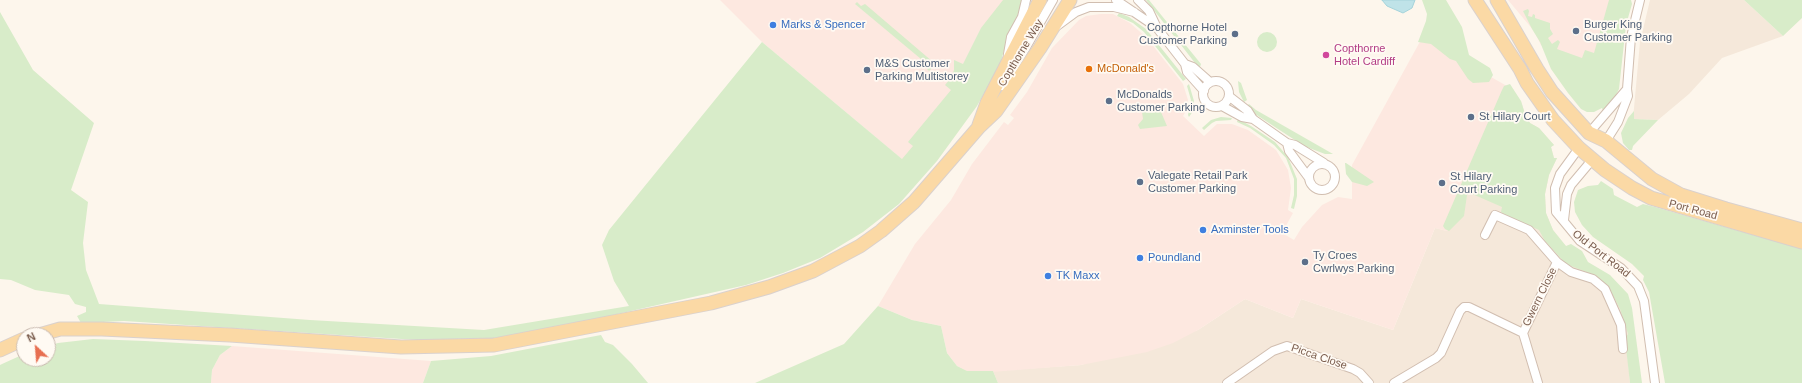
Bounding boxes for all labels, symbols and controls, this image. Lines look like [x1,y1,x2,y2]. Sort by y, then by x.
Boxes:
street label: Copthorne Way [996,17,1046,89]
place label: Marks & Spencer [781,18,865,32]
place label: Burger King Customer Parking [1584,18,1672,44]
marker: Marks & Spencer [768,20,778,30]
place label: Copthorne Hotel Customer Parking [1139,21,1227,47]
marker: Burger King Customer Parking [1571,26,1581,36]
marker: Copthorne Hotel Customer Parking [1230,29,1240,39]
place label: Copthorne Hotel Cardiff [1334,42,1395,68]
marker: Copthorne Hotel Cardiff [1321,50,1331,60]
place label: M&S Customer Parking Multistorey [875,57,969,83]
place label: McDonald's [1097,62,1154,76]
marker: McDonald's [1084,64,1094,74]
marker: M&S Customer Parking Multistorey [862,65,872,75]
place label: McDonalds Customer Parking [1117,88,1205,114]
marker: McDonalds Customer Parking [1104,96,1114,106]
place label: St Hilary Court [1479,110,1551,124]
marker: St Hilary Court [1466,112,1476,122]
place label: Valegate Retail Park Customer Parking [1148,169,1247,195]
place label: St Hilary Court Parking [1450,170,1517,196]
marker: Valegate Retail Park Customer Parking [1135,177,1145,187]
marker: St Hilary Court Parking [1437,178,1447,188]
street label: Port Road [1667,197,1719,223]
place label: Axminster Tools [1211,223,1289,237]
marker: Axminster Tools [1198,225,1208,235]
street label: Old Port Road [1569,227,1633,281]
place label: Ty Croes Cwrlwys Parking [1313,249,1394,275]
place label: Poundland [1148,251,1201,265]
marker: Poundland [1135,253,1145,263]
marker: Ty Croes Cwrlwys Parking [1300,257,1310,267]
street label: Gwern Close [1520,266,1560,328]
place label: TK Maxx [1056,269,1099,283]
marker: TK Maxx [1043,271,1053,281]
north arrow [16,327,56,367]
text: N [25,330,37,344]
street label: Picca Close [1289,341,1349,373]

